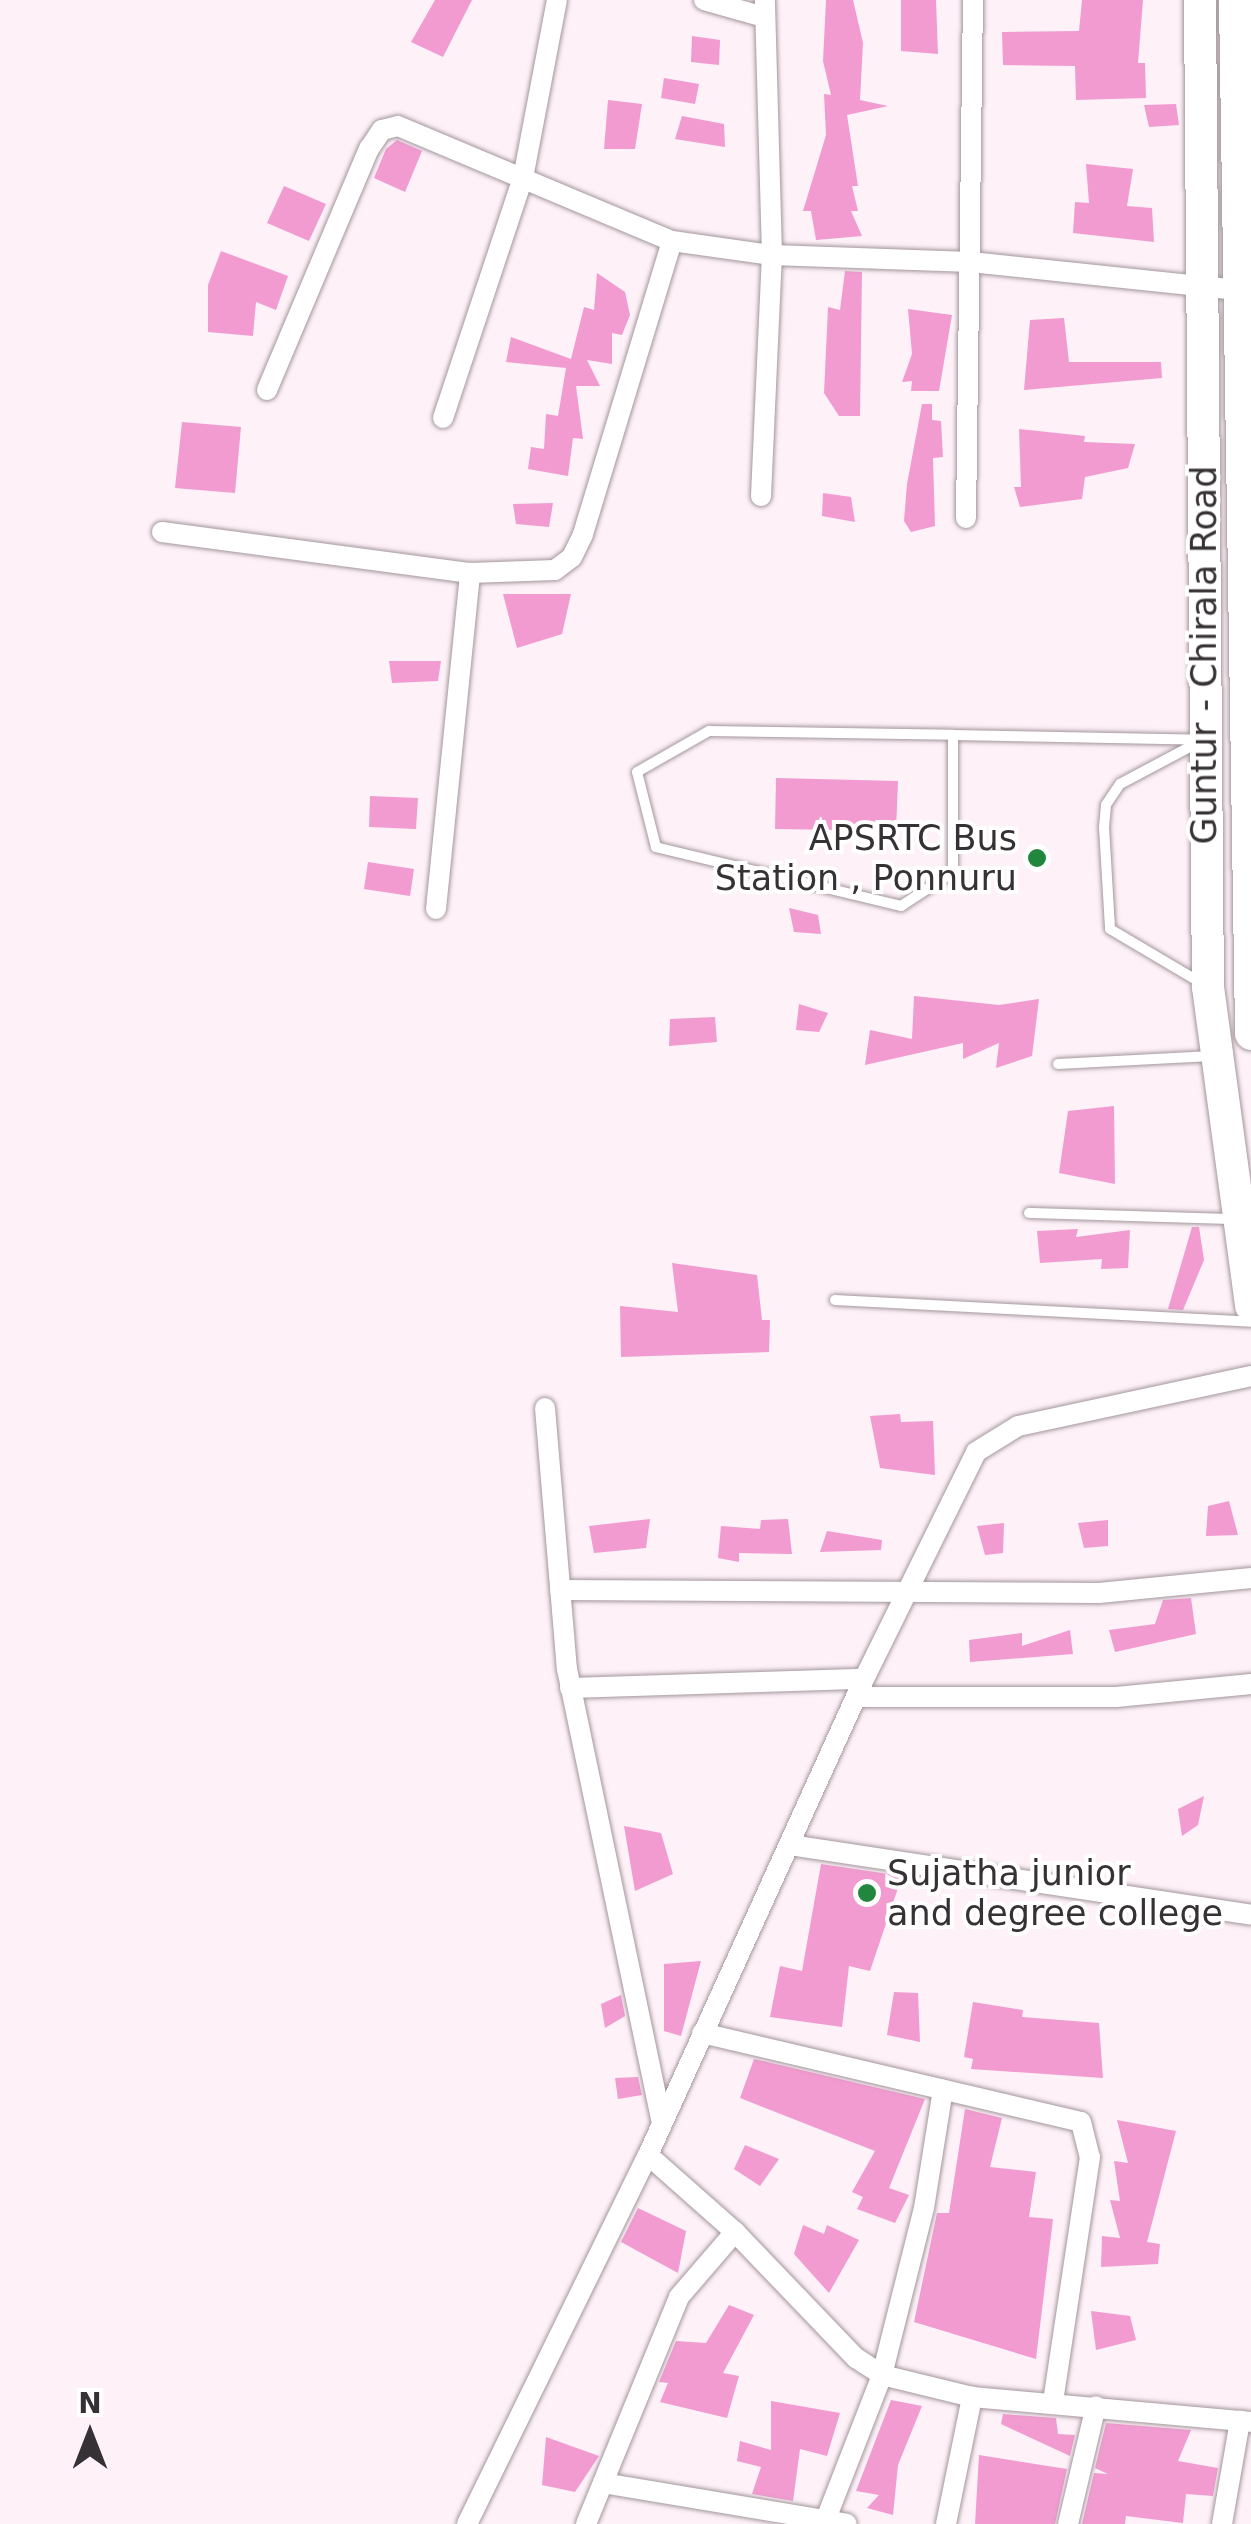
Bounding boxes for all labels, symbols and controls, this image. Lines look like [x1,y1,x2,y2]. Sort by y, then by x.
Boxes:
street label: Guntur - Chirala Road [1183,466,1225,844]
place label: APSRTC Bus Station , Ponnuru [715,817,1017,899]
marker: APSRTC Bus Station , Ponnuru [1026,847,1048,869]
place label: Sujatha junior and degree college [887,1852,1223,1934]
marker: Sujatha junior and degree college [856,1882,878,1904]
north arrow [40,2384,140,2484]
text: N [78,2387,102,2420]

